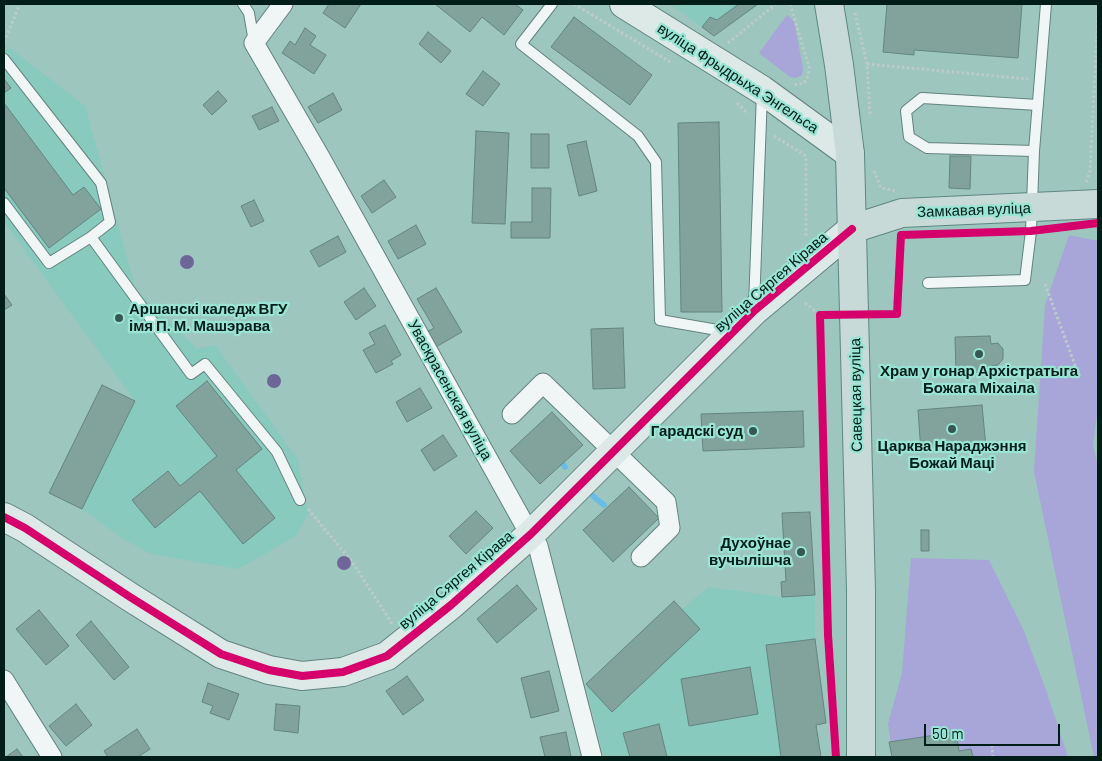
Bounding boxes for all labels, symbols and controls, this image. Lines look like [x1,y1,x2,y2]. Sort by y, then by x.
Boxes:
street label: вуліца Фрыдрыха Энгельса [654,19,822,137]
street label: Замкавая вуліца [917,199,1031,221]
street label: вуліца Сяргея Кірава [711,228,831,336]
place label: Аршанскі каледж ВГУ імя П. М. Машэрава [129,300,287,335]
marker: Аршанскі каледж ВГУ імя П. М. Машэрава [113,312,125,324]
street label: Уваскрасенская вуліца [404,317,496,463]
street label: Савецкая вуліца [846,338,866,452]
marker: Храм у гонар Архістратыга Божага Міхаіла [973,348,985,360]
place label: Храм у гонар Архістратыга Божага Міхаіла [880,362,1078,397]
place label: Гарадскі суд [651,422,743,440]
marker: Царква Нараджэння Божай Маці [946,423,958,435]
marker: Гарадскі суд [747,425,759,437]
place label: Царква Нараджэння Божай Маці [878,437,1026,472]
street label: вуліца Сяргея Кірава [395,527,517,633]
place label: Духоўнае вучылішча [709,534,791,569]
marker: Духоўнае вучылішча [795,546,807,558]
scale bar [927,714,1063,746]
text: 50 m [932,724,964,742]

